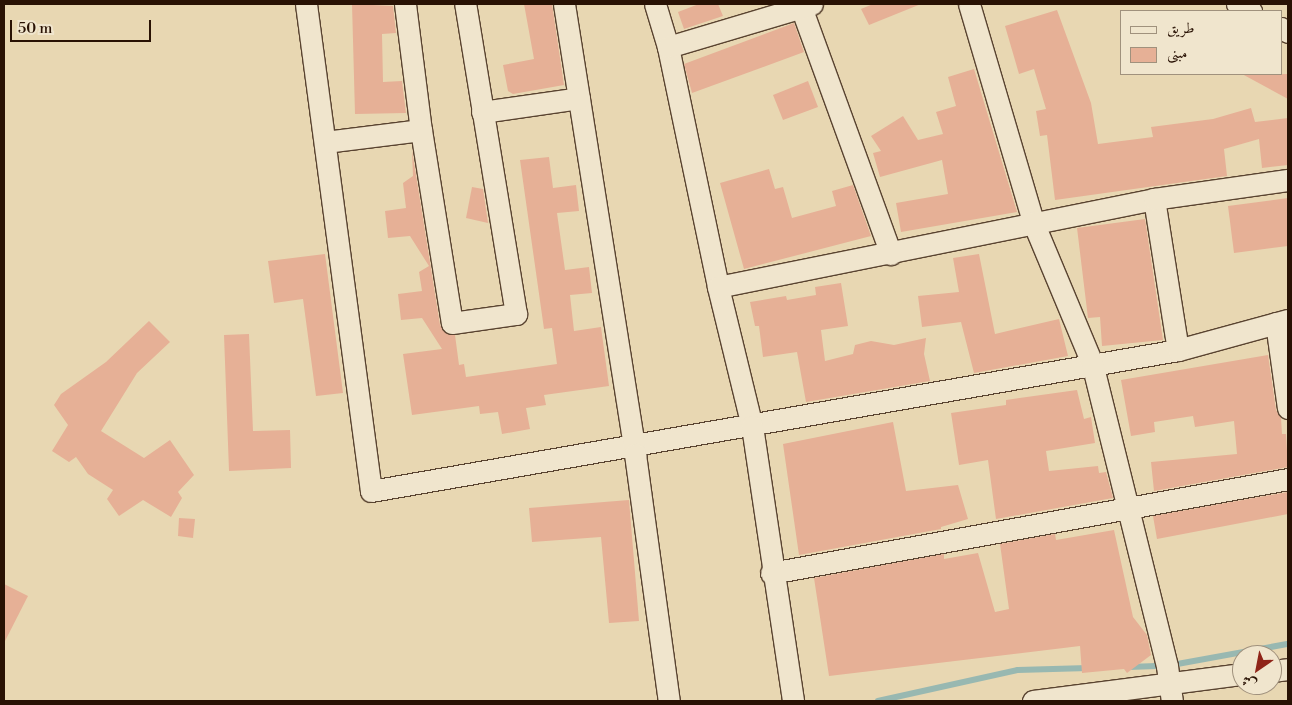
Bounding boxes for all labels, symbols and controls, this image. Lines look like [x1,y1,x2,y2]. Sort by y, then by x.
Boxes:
scale bar [12,10,154,42]
legend [1120,10,1282,75]
text: 50 m [18,19,52,38]
text: طريق [1167,19,1194,38]
text: مبنى [1167,44,1187,63]
north arrow [1232,645,1282,695]
text: ش [1239,670,1260,693]

